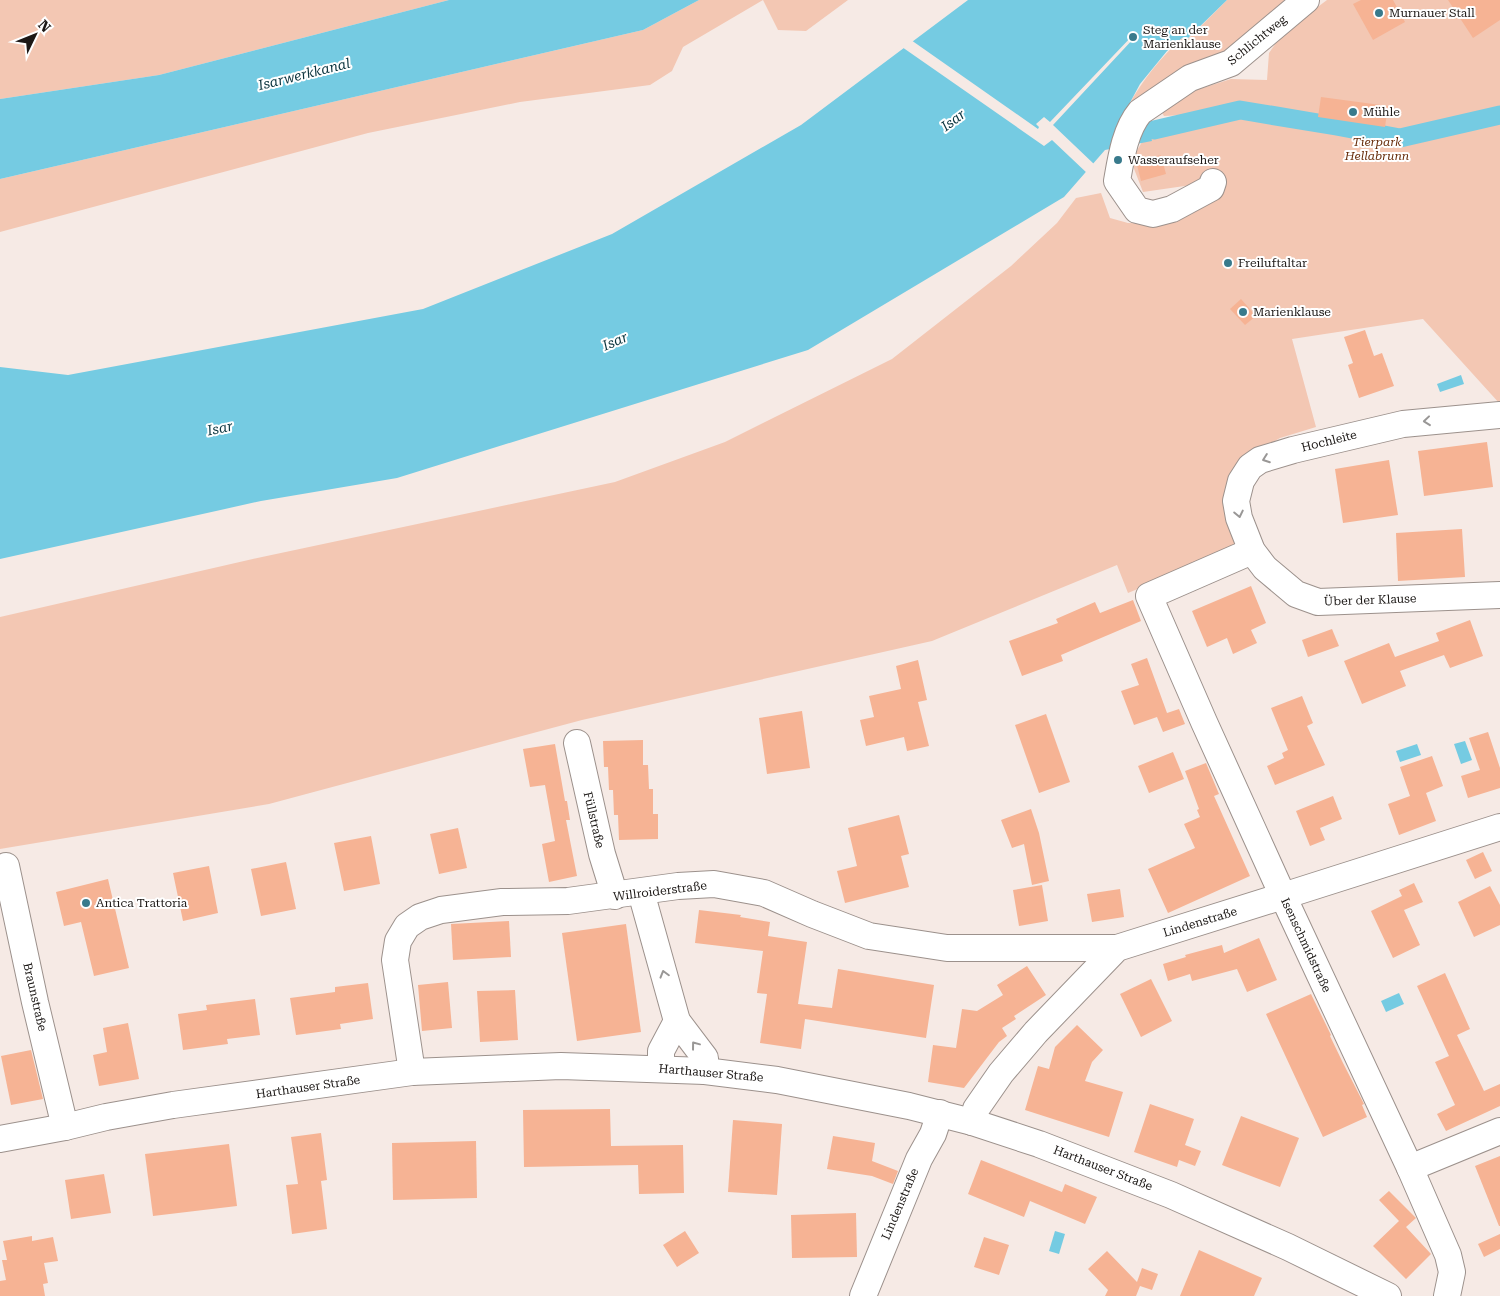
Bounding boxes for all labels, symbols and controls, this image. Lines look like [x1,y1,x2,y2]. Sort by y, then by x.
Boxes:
place label: Murnauer Stall [1389,6,1475,20]
marker: Murnauer Stall [1373,7,1385,19]
north arrow [10,10,60,60]
street label: Schlichtweg [1225,12,1289,68]
text: N [35,17,54,36]
place label: Steg an der Marienklause [1143,23,1221,51]
marker: Steg an der Marienklause [1127,31,1139,43]
water label: Isarwerkkanal [255,55,352,93]
place label: Mühle [1363,105,1400,119]
water label: Isar [937,106,968,135]
marker: Mühle [1347,106,1359,118]
park label: Tierpark Hellabrunn [1344,135,1409,163]
place label: Wasseraufseher [1128,153,1219,167]
marker: Wasseraufseher [1112,154,1124,166]
place label: Freiluftaltar [1238,256,1307,270]
marker: Freiluftaltar [1222,257,1234,269]
place label: Marienklause [1253,305,1331,319]
marker: Marienklause [1237,306,1249,318]
water label: Isar [599,329,630,354]
one-way arrow [1423,415,1431,426]
water label: Isar [205,417,234,439]
street label: Hochleite [1300,427,1359,455]
one-way arrow [1262,453,1271,463]
one-way arrow [1233,509,1243,518]
street label: Über der Klause [1323,591,1417,609]
street label: Füllstraße [581,790,607,850]
street label: Willroiderstraße [612,878,708,904]
place label: Antica Trattoria [96,896,188,910]
street label: Isenschmidstraße [1278,896,1334,995]
marker: Antica Trattoria [80,897,92,909]
street label: Lindenstraße [1161,904,1239,940]
street label: Braunstraße [20,961,50,1033]
one-way arrow [660,971,670,979]
one-way arrow [692,1041,701,1051]
street label: Harthauser Straße [658,1061,764,1085]
street label: Harthauser Straße [255,1073,361,1101]
street label: Harthauser Straße [1051,1143,1155,1194]
street label: Lindenstraße [879,1166,922,1242]

